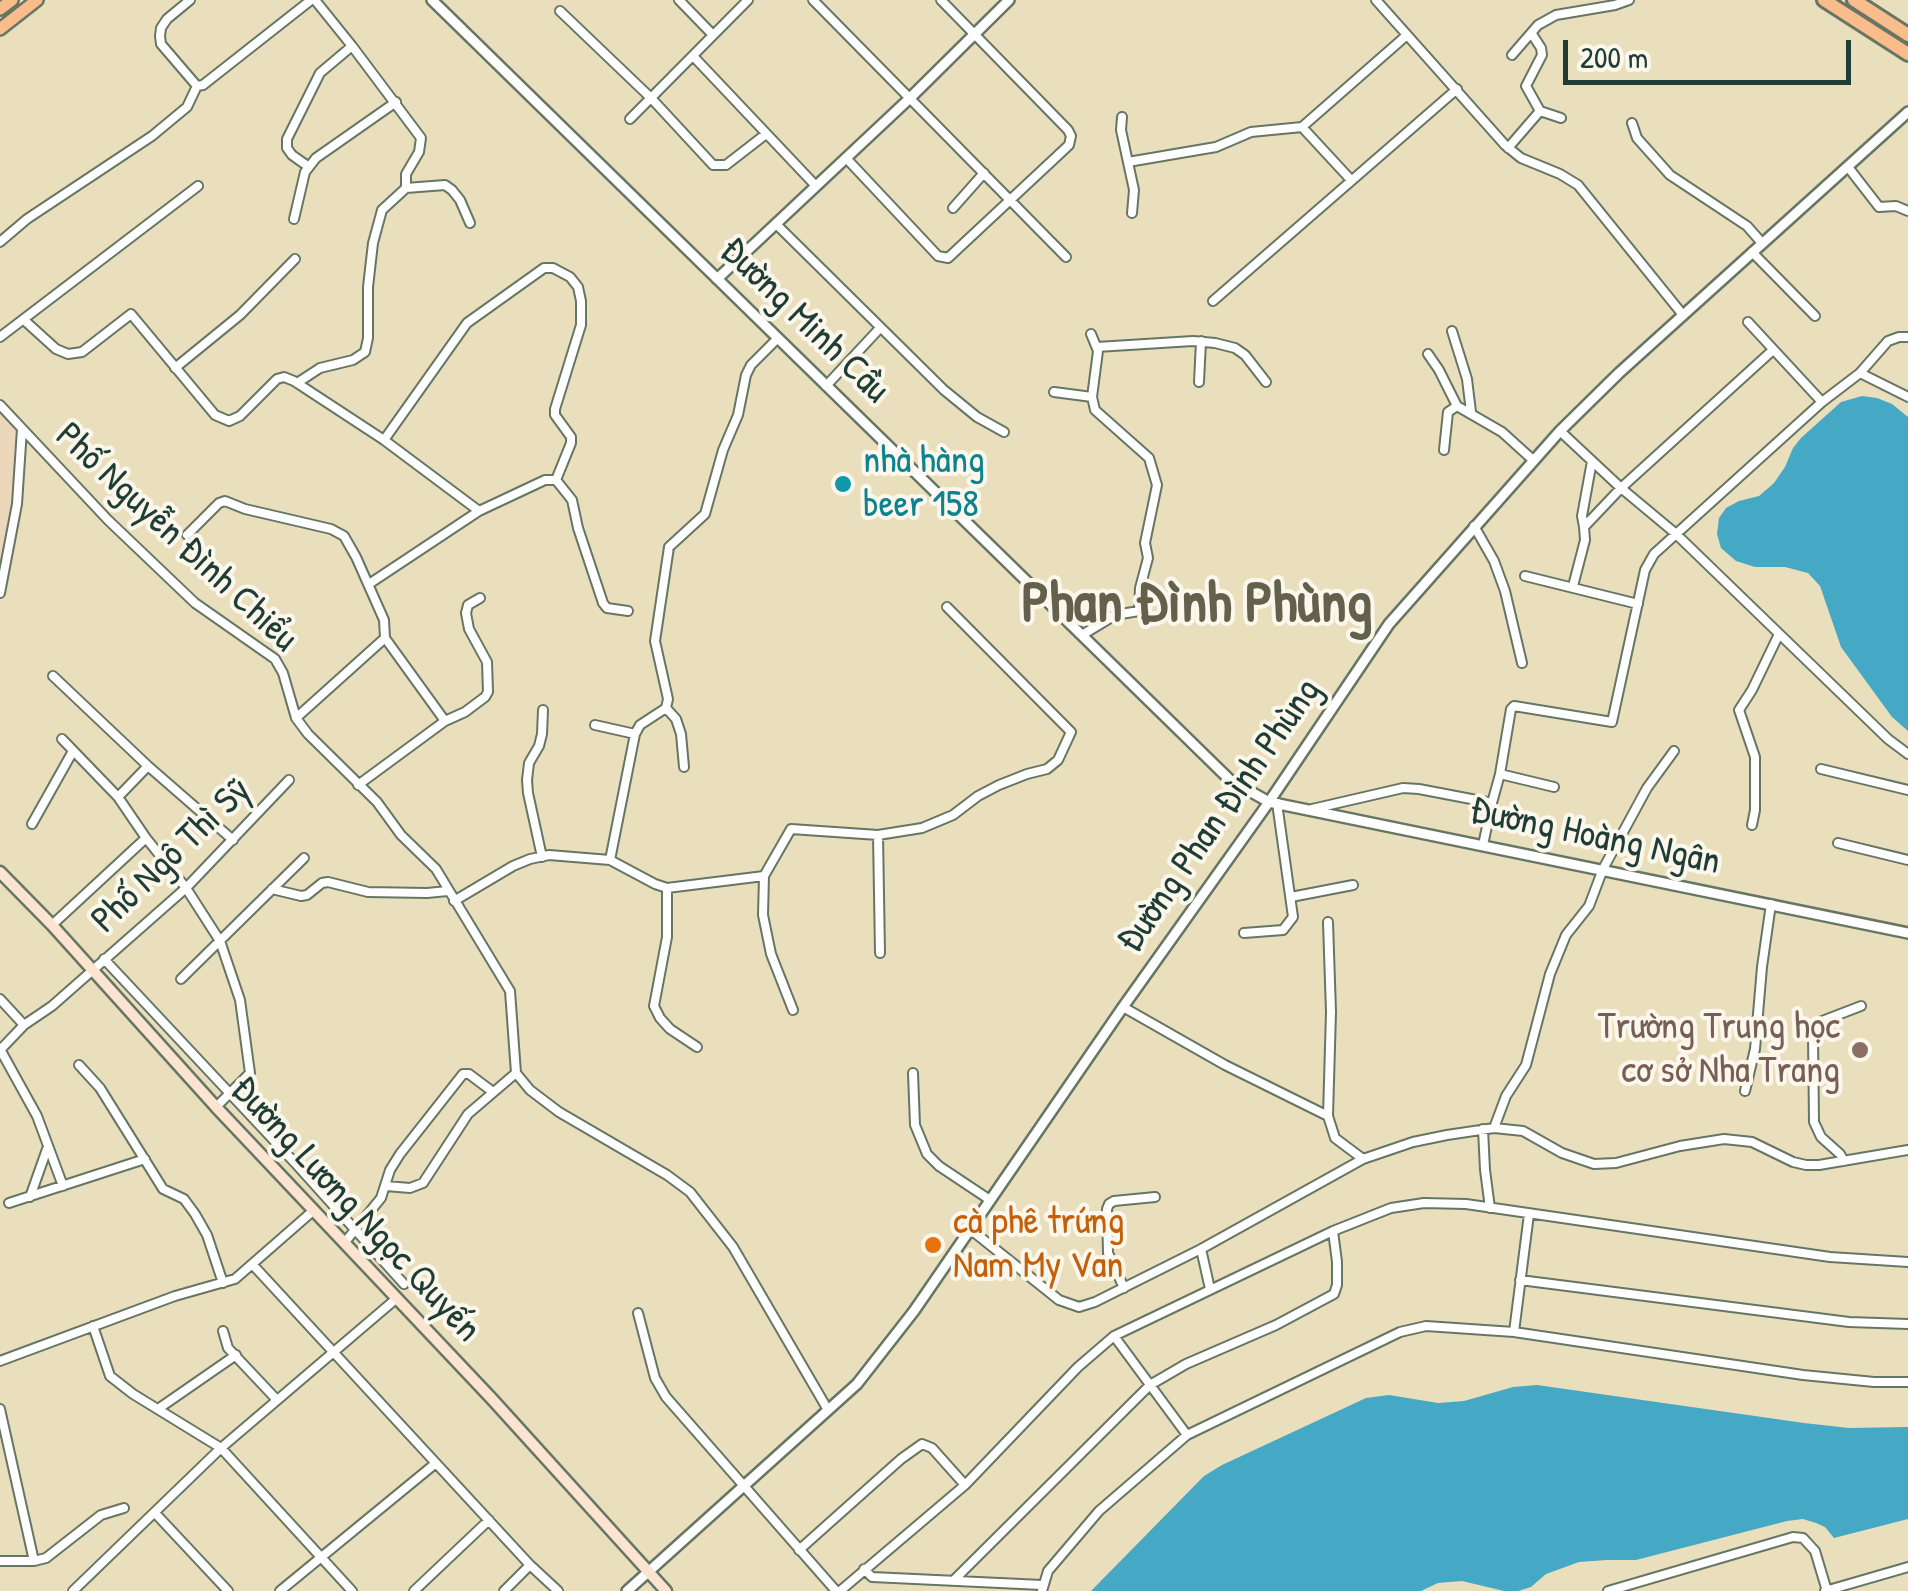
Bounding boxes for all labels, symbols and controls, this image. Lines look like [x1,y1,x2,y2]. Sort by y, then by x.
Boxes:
scale bar [1568,20,1856,82]
text: 200 m [1580,37,1648,77]
street label: Đường Minh Cầu [710,229,898,413]
street label: Phố Nguyễn Đình Chiểu [45,414,307,662]
place label: nhà hàng beer 158 [863,439,985,528]
marker: nhà hàng beer 158 [832,473,854,495]
district label: Phan Đình Phùng [1022,571,1372,641]
street label: Đường Phan Đình Phùng [1108,670,1332,962]
street label: Phố Ngô Thì Sỹ [83,769,261,943]
street label: Đường Hoàng Ngân [1466,788,1724,886]
place label: Trường Trung học cơ sở Nha Trang [1598,1005,1840,1094]
marker: Trường Trung học cơ sở Nha Trang [1849,1039,1871,1061]
street label: Đường Lương Ngọc Quyến [220,1068,490,1352]
place label: cà phê trứng Nam My Van [953,1200,1124,1290]
marker: cà phê trứng Nam My Van [922,1234,944,1256]

